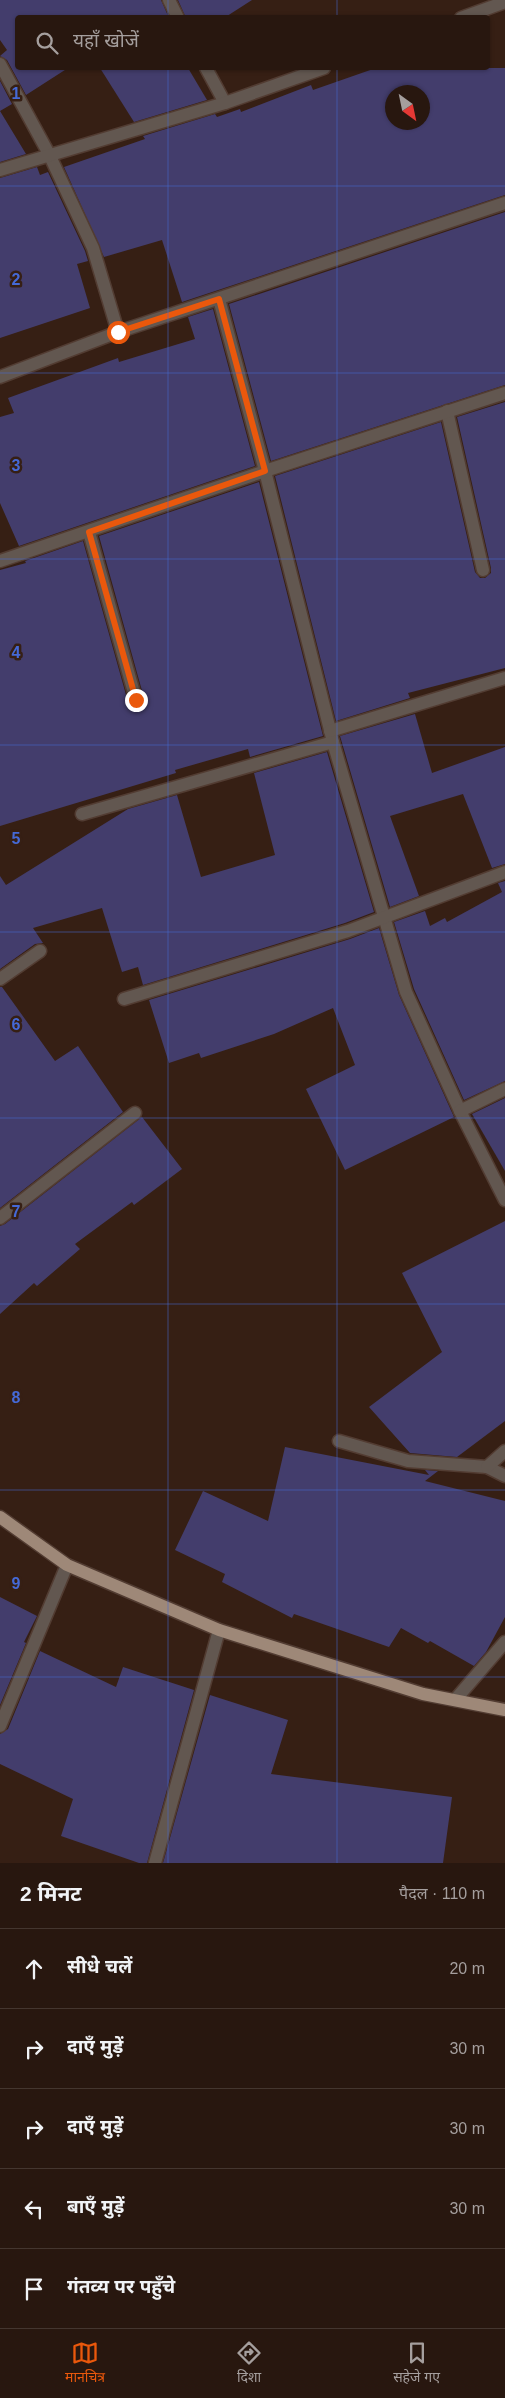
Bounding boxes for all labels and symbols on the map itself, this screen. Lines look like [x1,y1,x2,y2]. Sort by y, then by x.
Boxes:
text: 1 [12,85,21,102]
north arrow [385,85,430,130]
text: 2 [12,271,21,288]
route start [107,321,130,344]
text: 3 [12,457,21,474]
text: 4 [12,644,21,661]
route end [125,689,148,712]
text: 5 [12,830,21,847]
text: 6 [12,1016,21,1033]
text: 7 [12,1203,21,1220]
text: 8 [12,1389,21,1406]
text: 9 [12,1575,21,1592]

